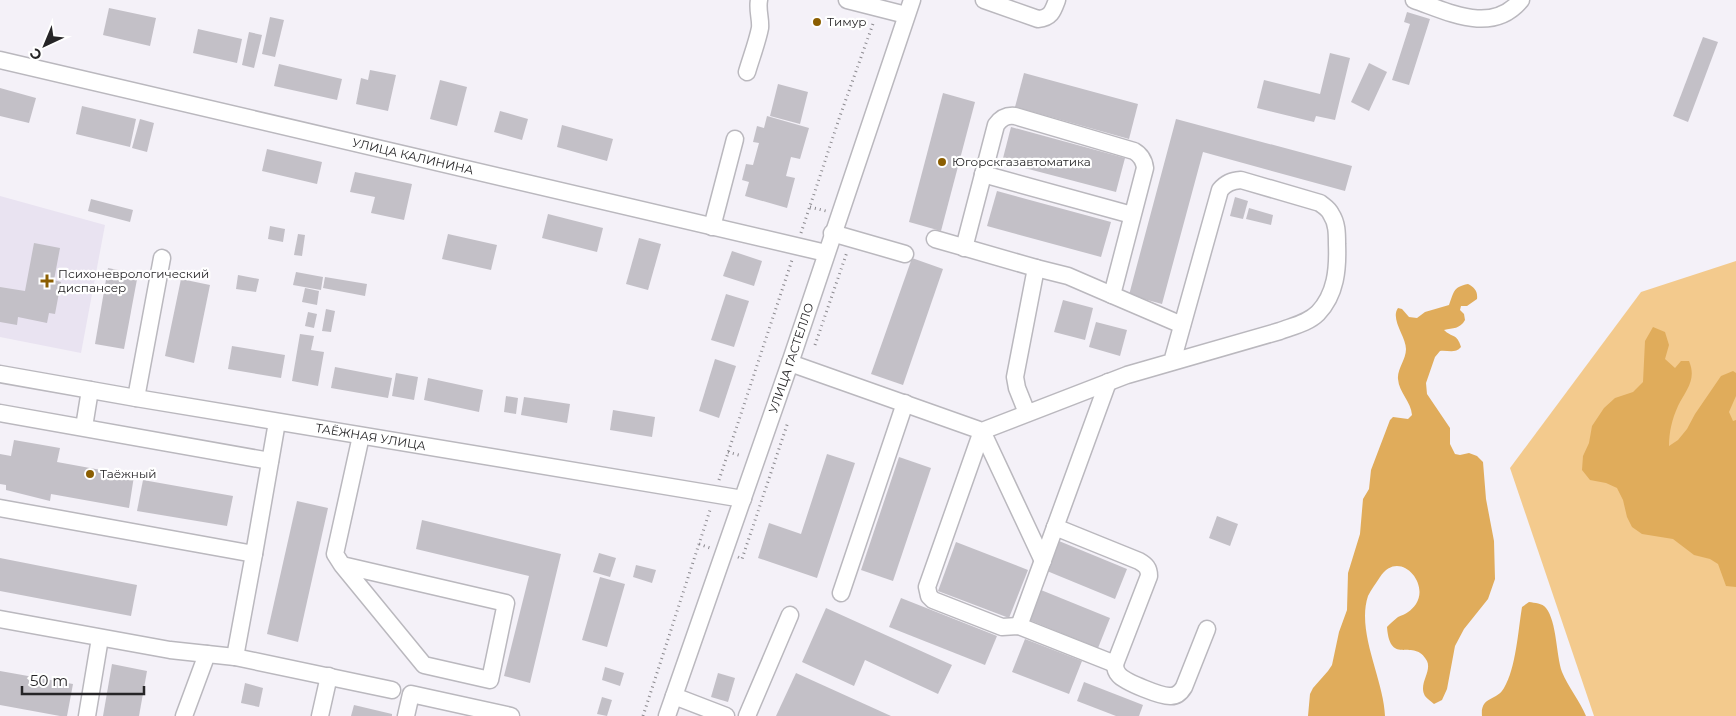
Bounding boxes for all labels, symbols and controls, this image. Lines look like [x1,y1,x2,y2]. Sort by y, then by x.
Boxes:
place label: Тимур [827,14,867,29]
marker: Тимур [811,16,823,28]
north arrow [20,20,70,70]
text: С [26,44,46,64]
street label: УЛИЦА КАЛИНИНА [351,135,475,177]
place label: Югорскгазавтоматика [952,154,1091,169]
marker: Югорскгазавтоматика [936,156,948,168]
place label: Психоневрологический диспансер [58,266,209,295]
marker: Психоневрологический диспансер [40,274,54,288]
street label: УЛИЦА ГАСТЕЛЛО [765,301,817,415]
street label: ТАЁЖНАЯ УЛИЦА [314,420,427,453]
place label: Таёжный [100,466,157,481]
marker: Таёжный [84,468,96,480]
scale bar [22,664,145,696]
text: 50 m [30,671,68,690]

